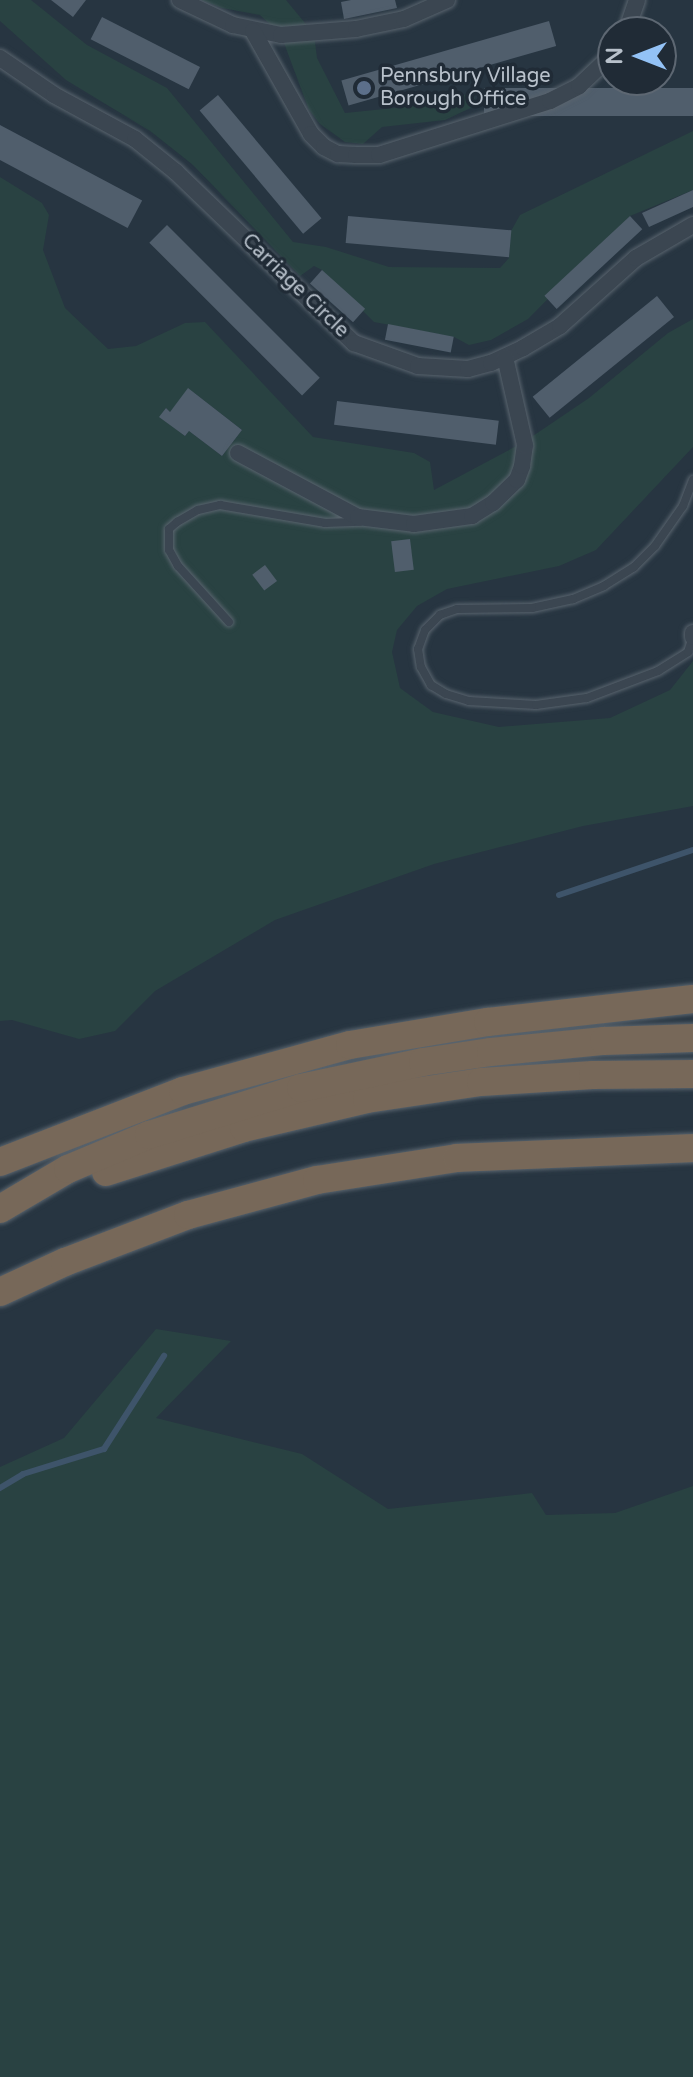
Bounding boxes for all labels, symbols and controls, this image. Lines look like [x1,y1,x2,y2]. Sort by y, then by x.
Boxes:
north arrow [597,16,677,96]
text: N [602,47,628,65]
place label: Pennsbury Village Borough Office [380,64,551,111]
marker: Pennsbury Village Borough Office [355,79,373,97]
street label: Carriage Circle [237,229,353,343]

